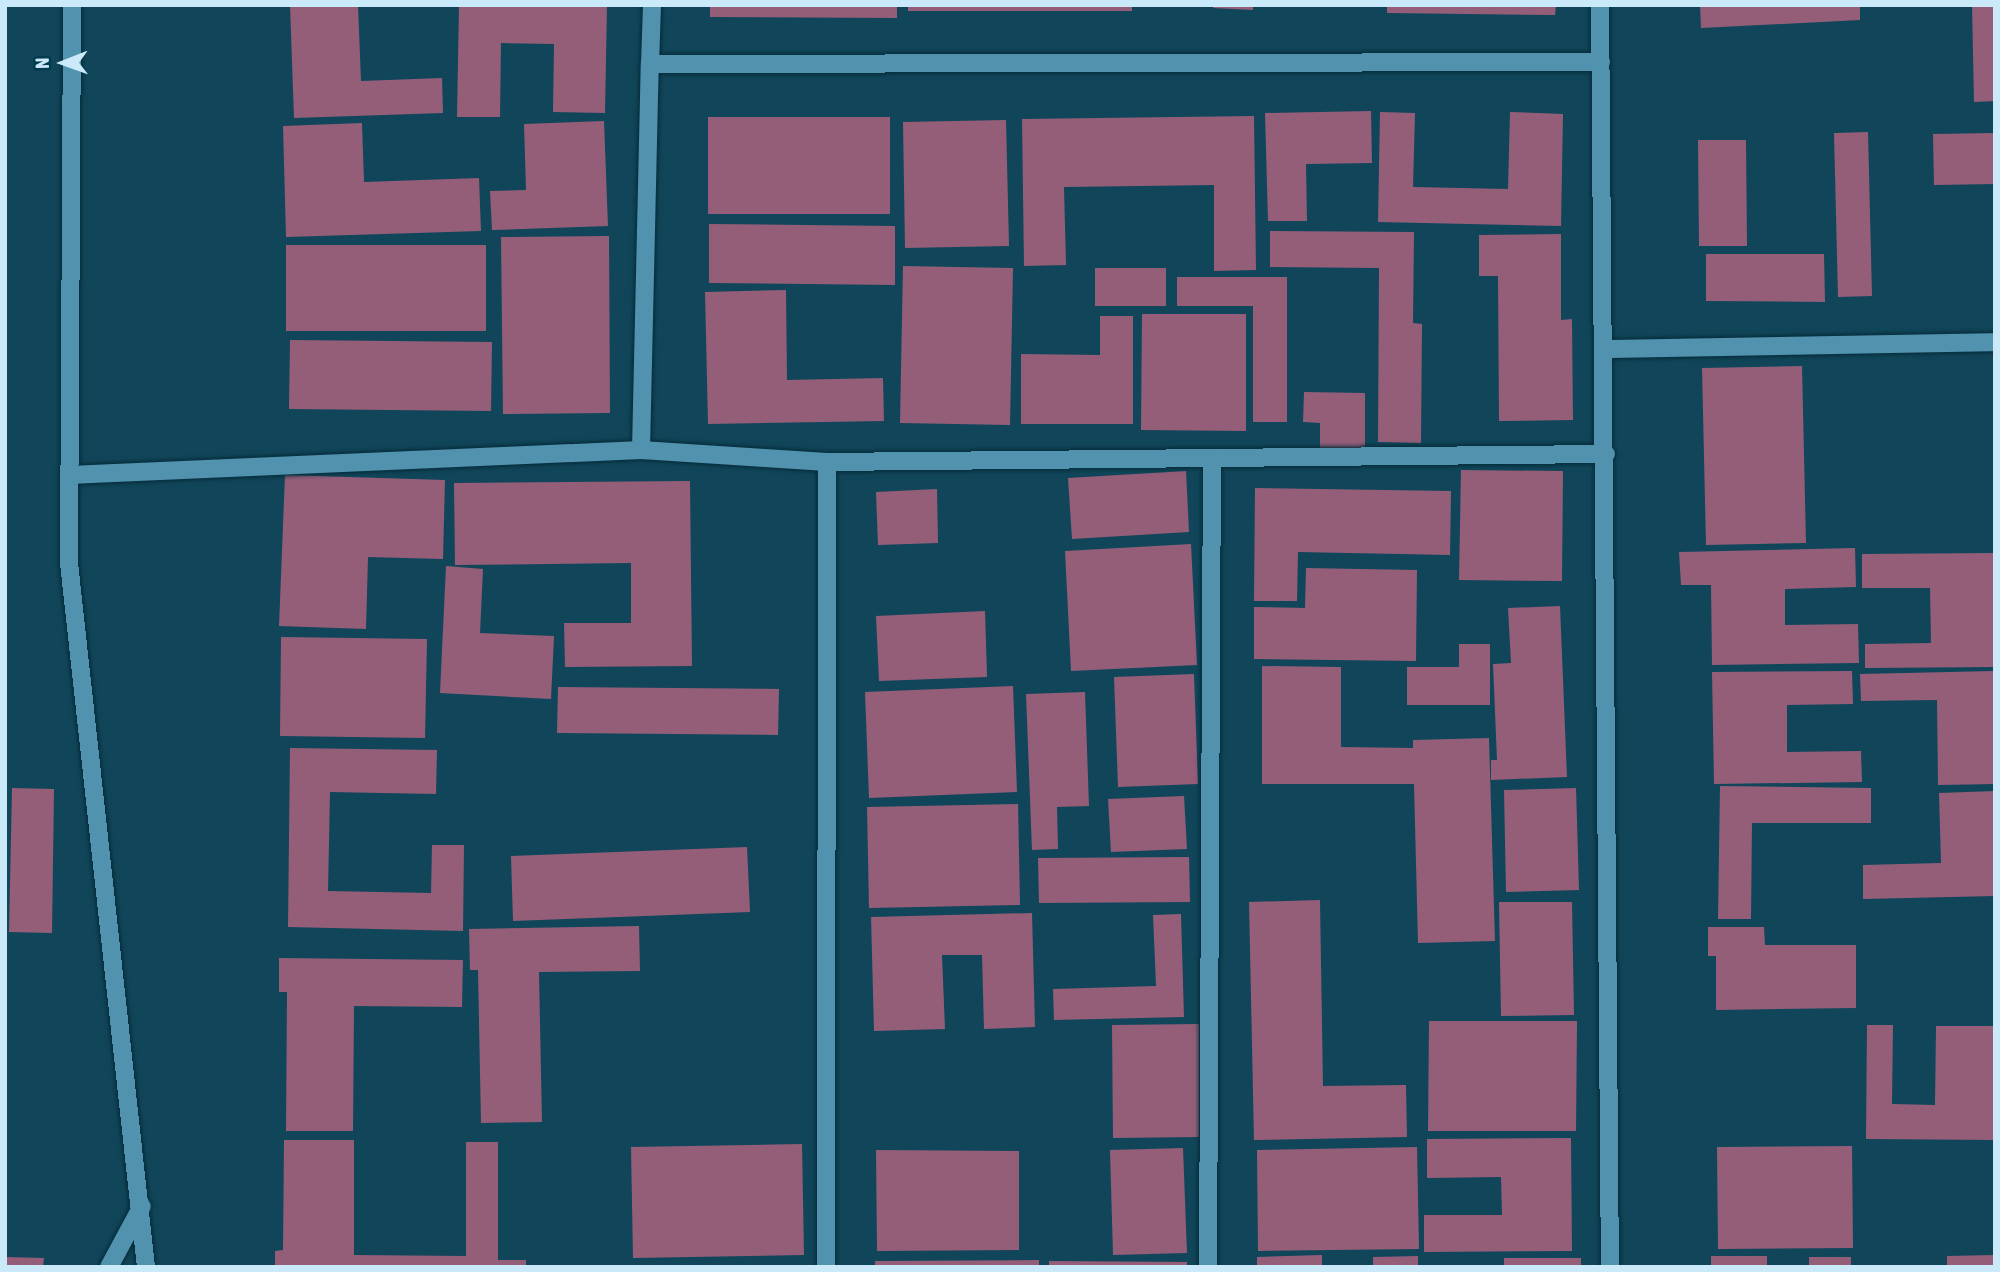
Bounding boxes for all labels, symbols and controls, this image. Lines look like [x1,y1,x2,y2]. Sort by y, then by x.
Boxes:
north arrow [28,28,98,98]
text: N [31,58,53,69]

